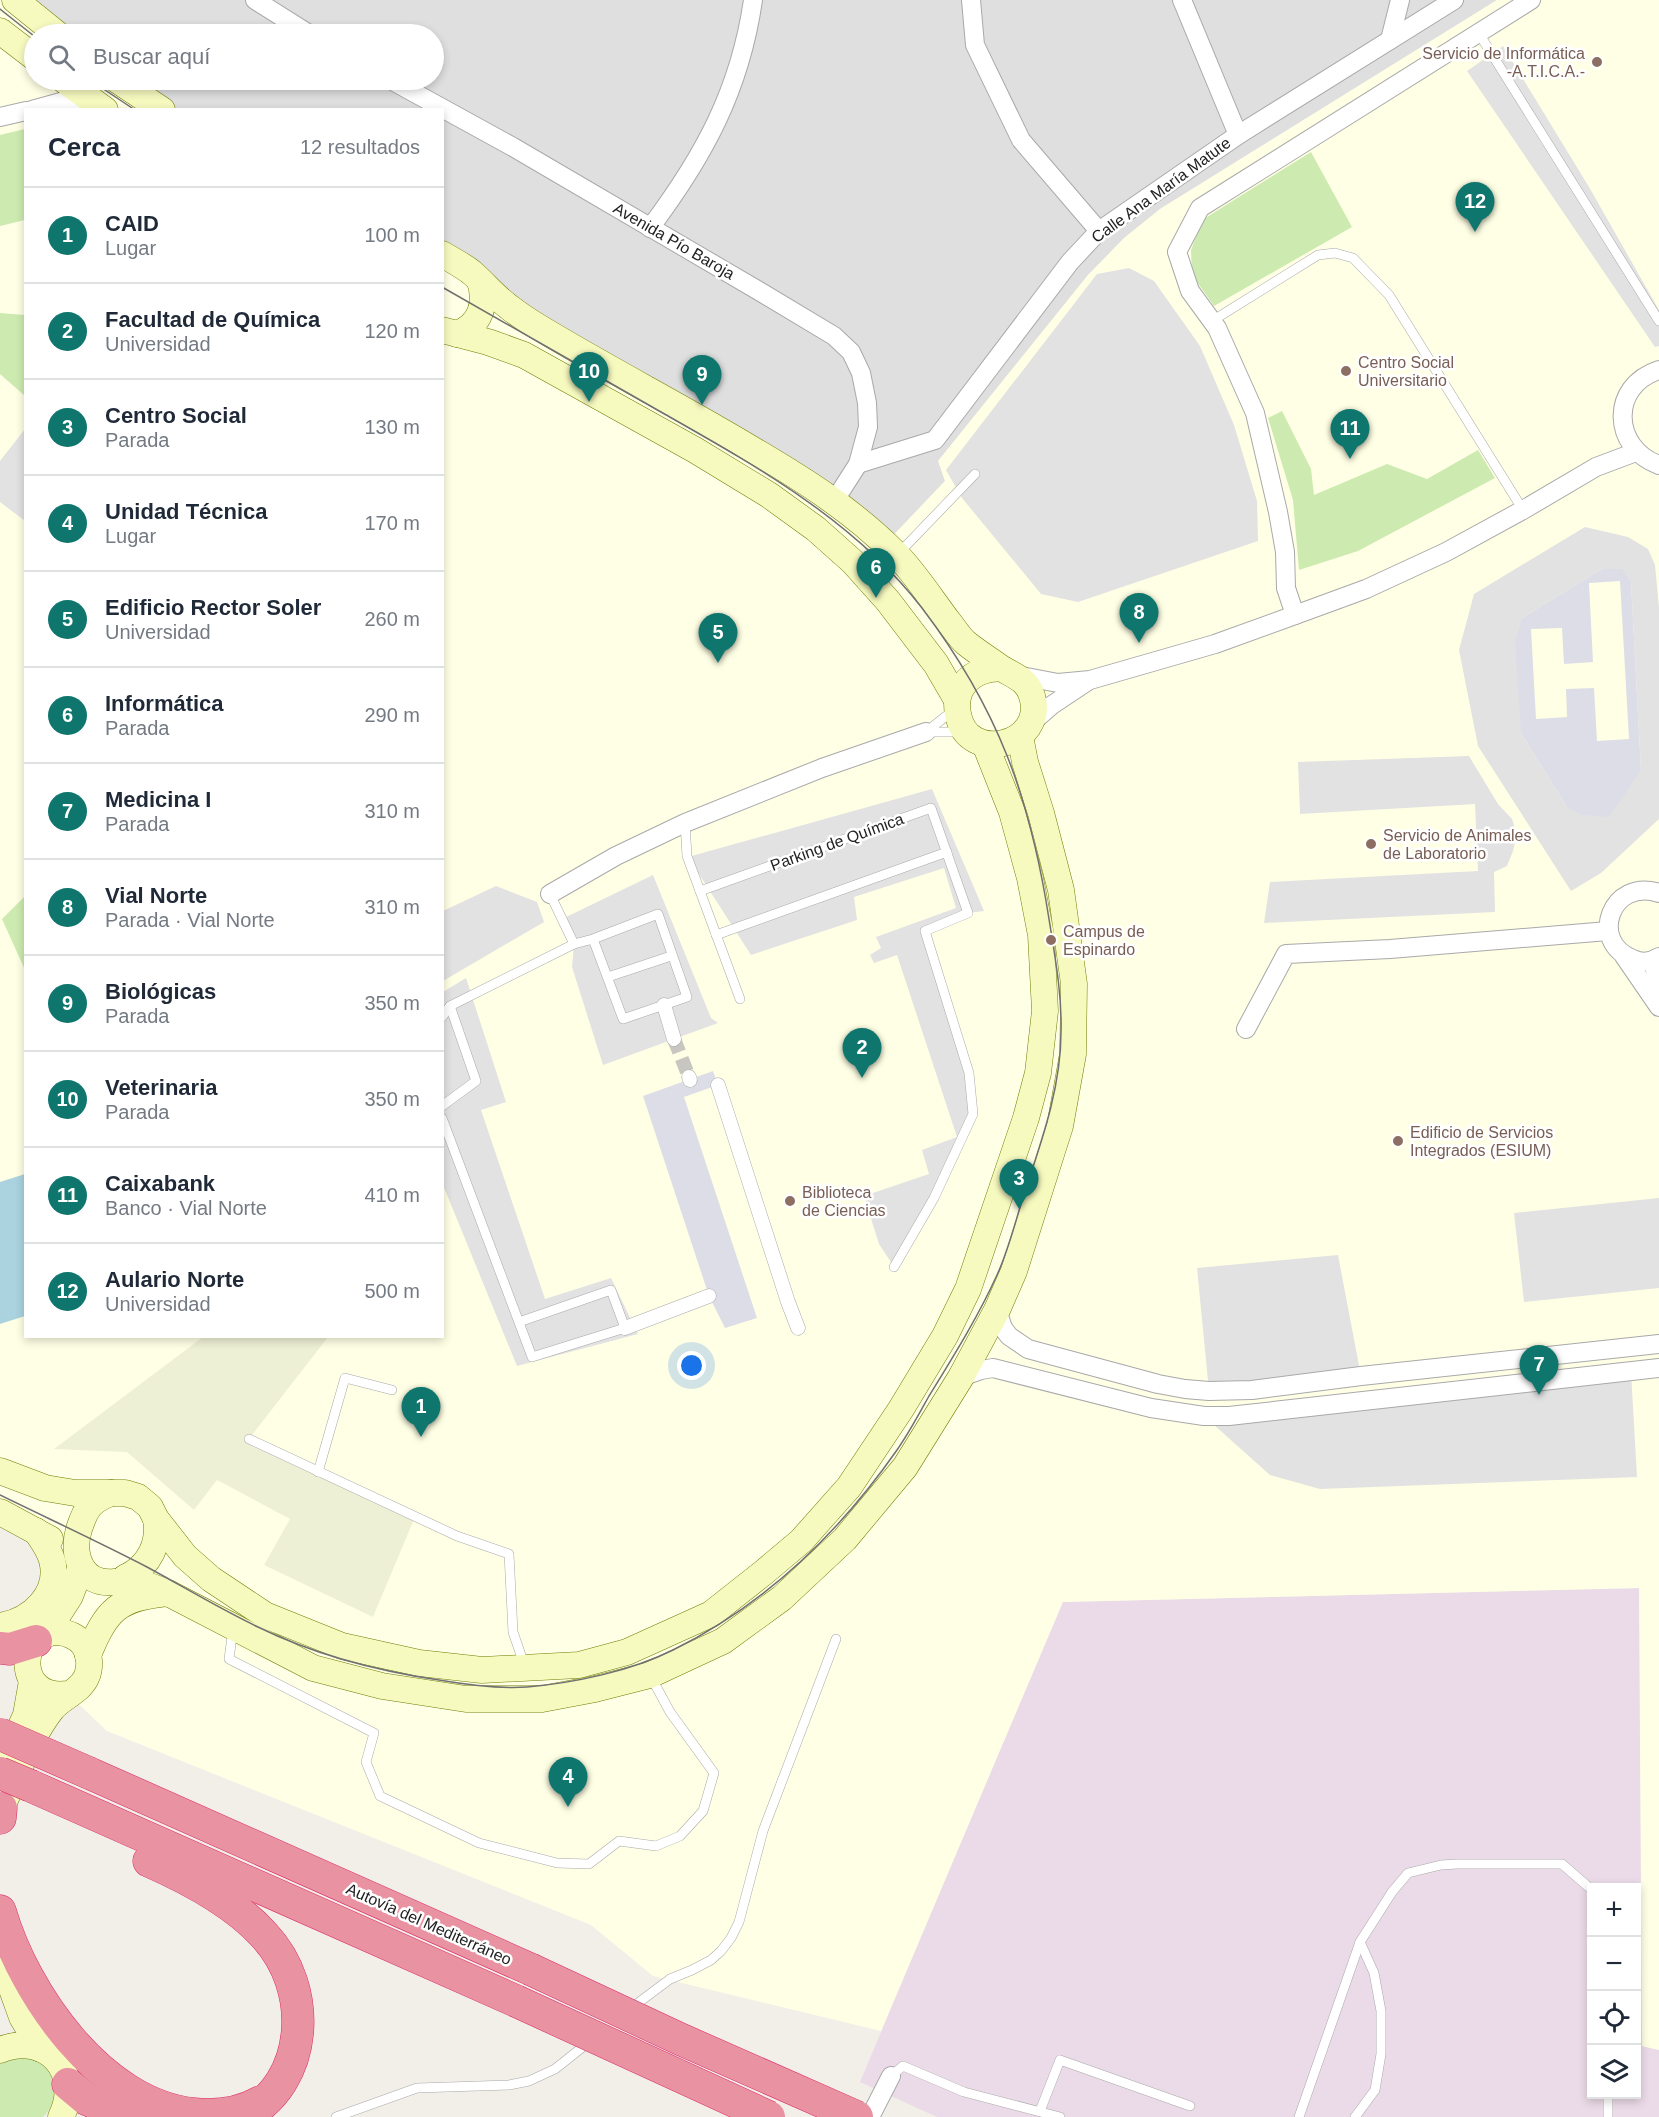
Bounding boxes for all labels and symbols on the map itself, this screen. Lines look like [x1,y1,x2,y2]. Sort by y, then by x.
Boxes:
place label: Servicio de Informática -A.T.I.C.A.- [1422,45,1585,80]
marker: Servicio de Informática -A.T.I.C.A.- [1590,55,1604,69]
street label: Calle Ana María Matute [1088,134,1234,246]
pin: 12 [1456,182,1494,232]
street label: Avenida Pío Baroja [611,199,738,283]
pin: 10 [570,352,608,402]
place label: Centro Social Universitario [1358,354,1454,389]
pin: 9 [682,356,722,405]
marker: Centro Social Universitario [1339,364,1353,378]
pin: 11 [1330,410,1370,459]
pin: 6 [856,548,896,598]
pin: 8 [1120,594,1158,643]
pin: 5 [698,614,738,663]
street label: Parking de Química [768,810,906,874]
place label: Servicio de Animales de Laboratorio [1383,827,1532,862]
marker: Servicio de Animales de Laboratorio [1364,837,1378,851]
place label: Campus de Espinardo [1063,923,1145,958]
marker: Campus de Espinardo [1044,933,1058,947]
pin: 2 [842,1028,882,1078]
place label: Edificio de Servicios Integrados (ESIUM) [1410,1124,1553,1159]
marker: Edificio de Servicios Integrados (ESIUM) [1391,1134,1405,1148]
pin: 3 [1000,1160,1038,1209]
place label: Biblioteca de Ciencias [802,1184,886,1219]
marker: Biblioteca de Ciencias [783,1194,797,1208]
pin: 7 [1520,1346,1558,1395]
your location [677,1351,706,1380]
pin: 1 [402,1388,440,1437]
pin: 4 [548,1758,588,1807]
street label: Autovía del Mediterráneo [344,1880,514,1968]

